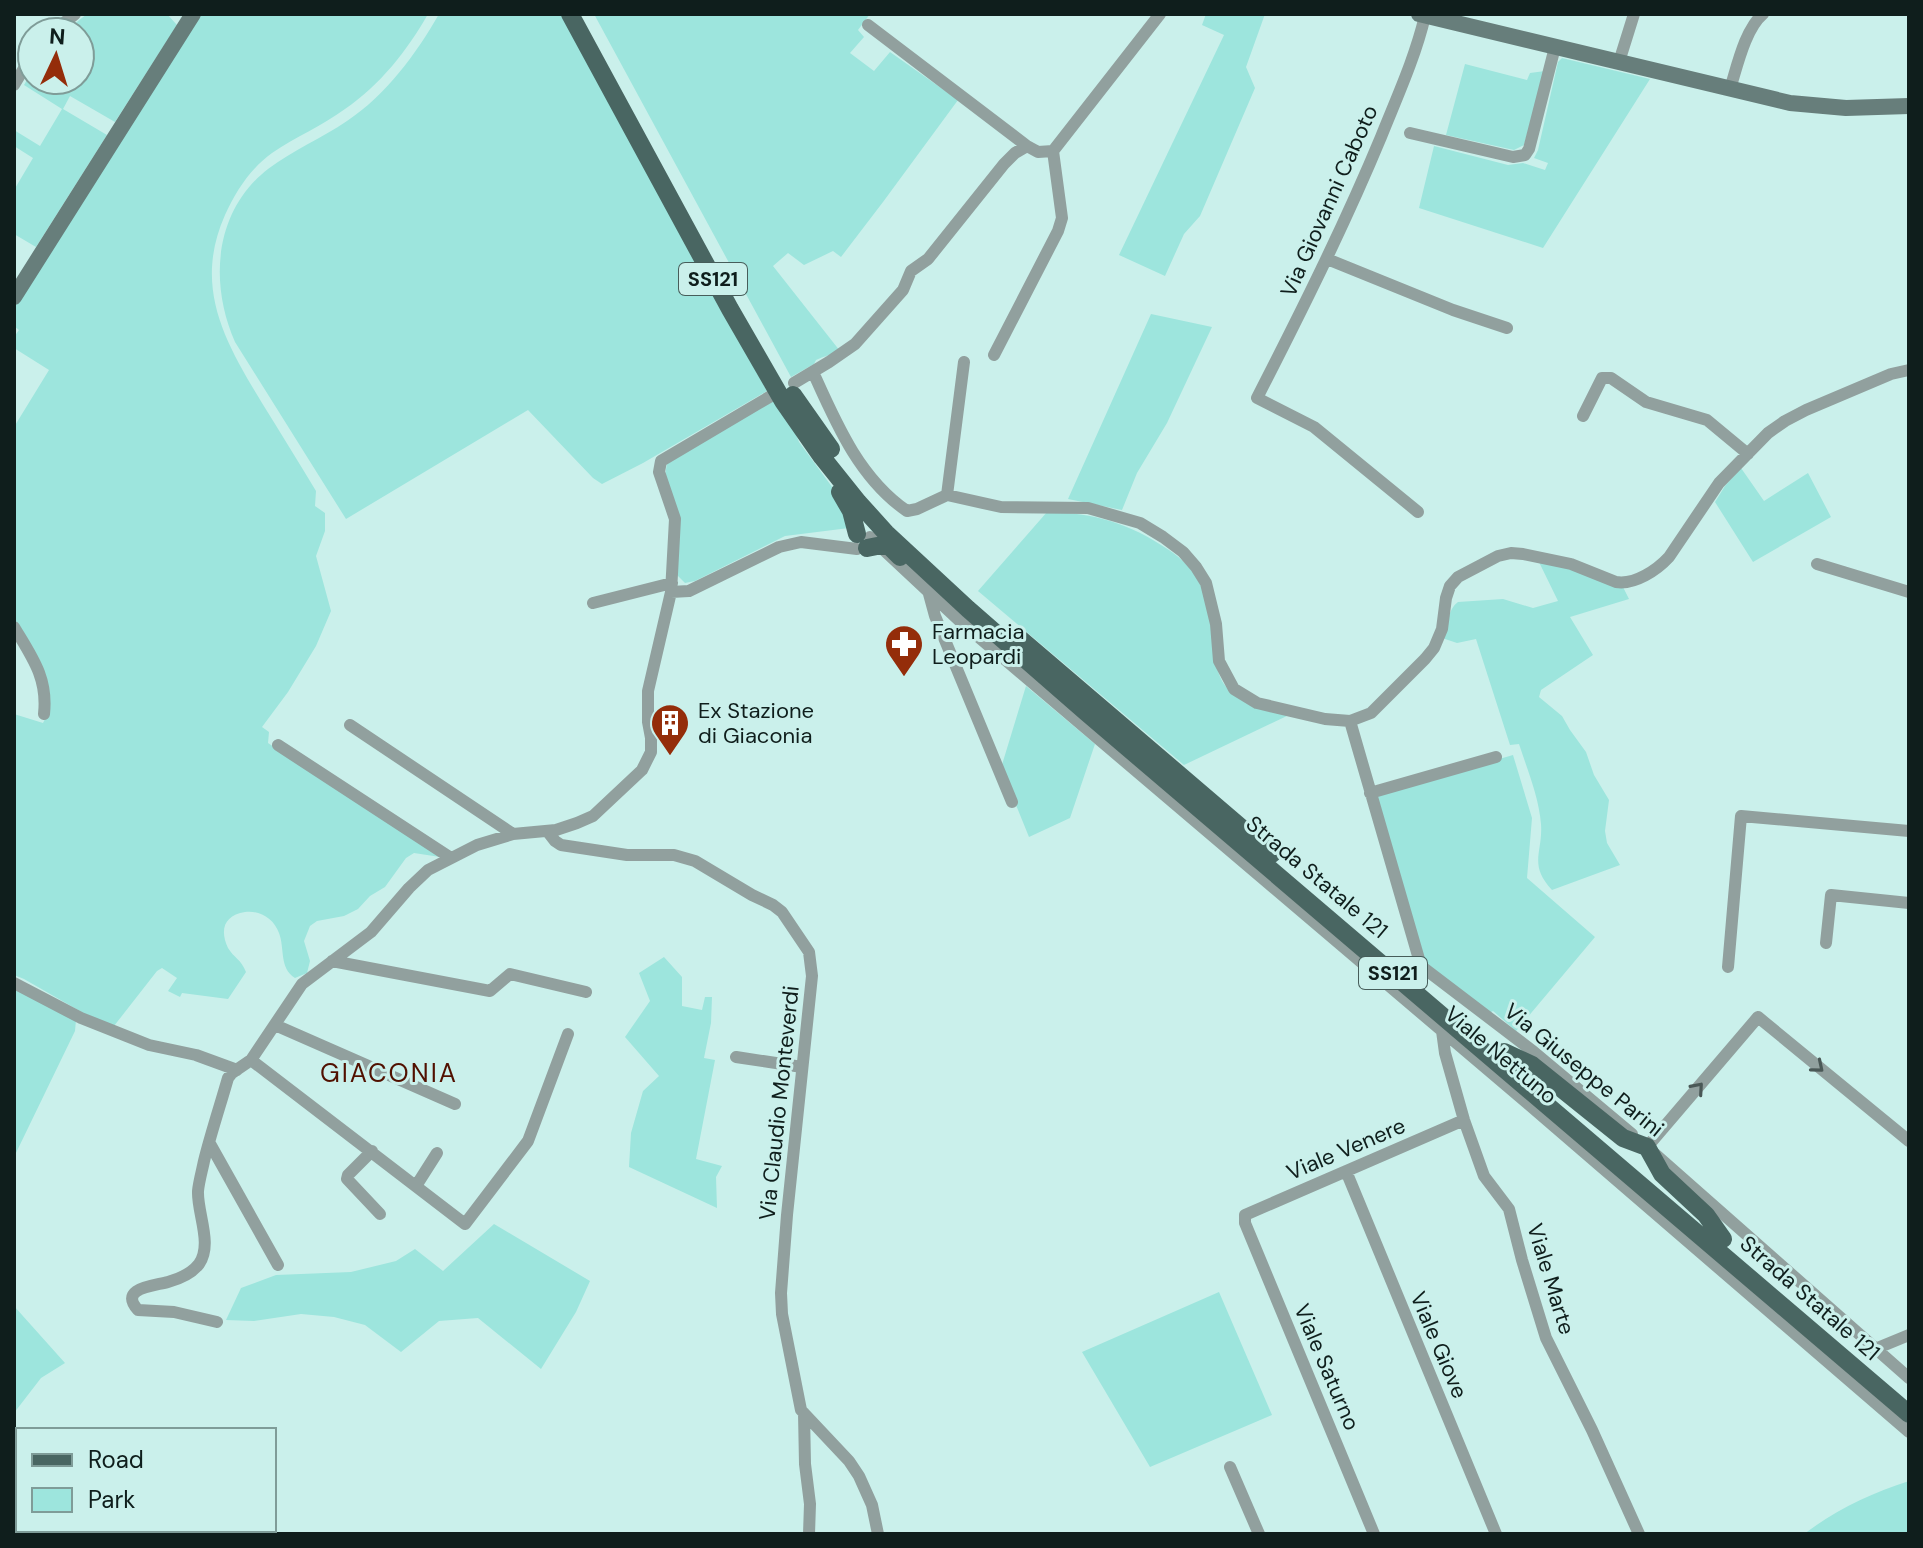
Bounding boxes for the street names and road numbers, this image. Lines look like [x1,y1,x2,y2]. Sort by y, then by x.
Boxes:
street label: Via Giovanni Caboto [1274,100,1384,302]
road number: SS121 [679,263,747,295]
street label: Strada Statale 121 [1240,809,1394,945]
road number: SS121 [1359,957,1427,989]
street label: Via Claudio Monteverdi [752,984,806,1222]
street label: Via Giuseppe Parini [1498,997,1670,1143]
street label: Viale Nettuno [1439,1000,1563,1110]
street label: Viale Venere [1282,1111,1410,1187]
street label: Viale Marte [1520,1220,1582,1338]
street label: Strada Statale 121 [1734,1229,1886,1367]
street label: Viale Giove [1404,1287,1474,1403]
street label: Viale Saturno [1287,1299,1367,1435]

